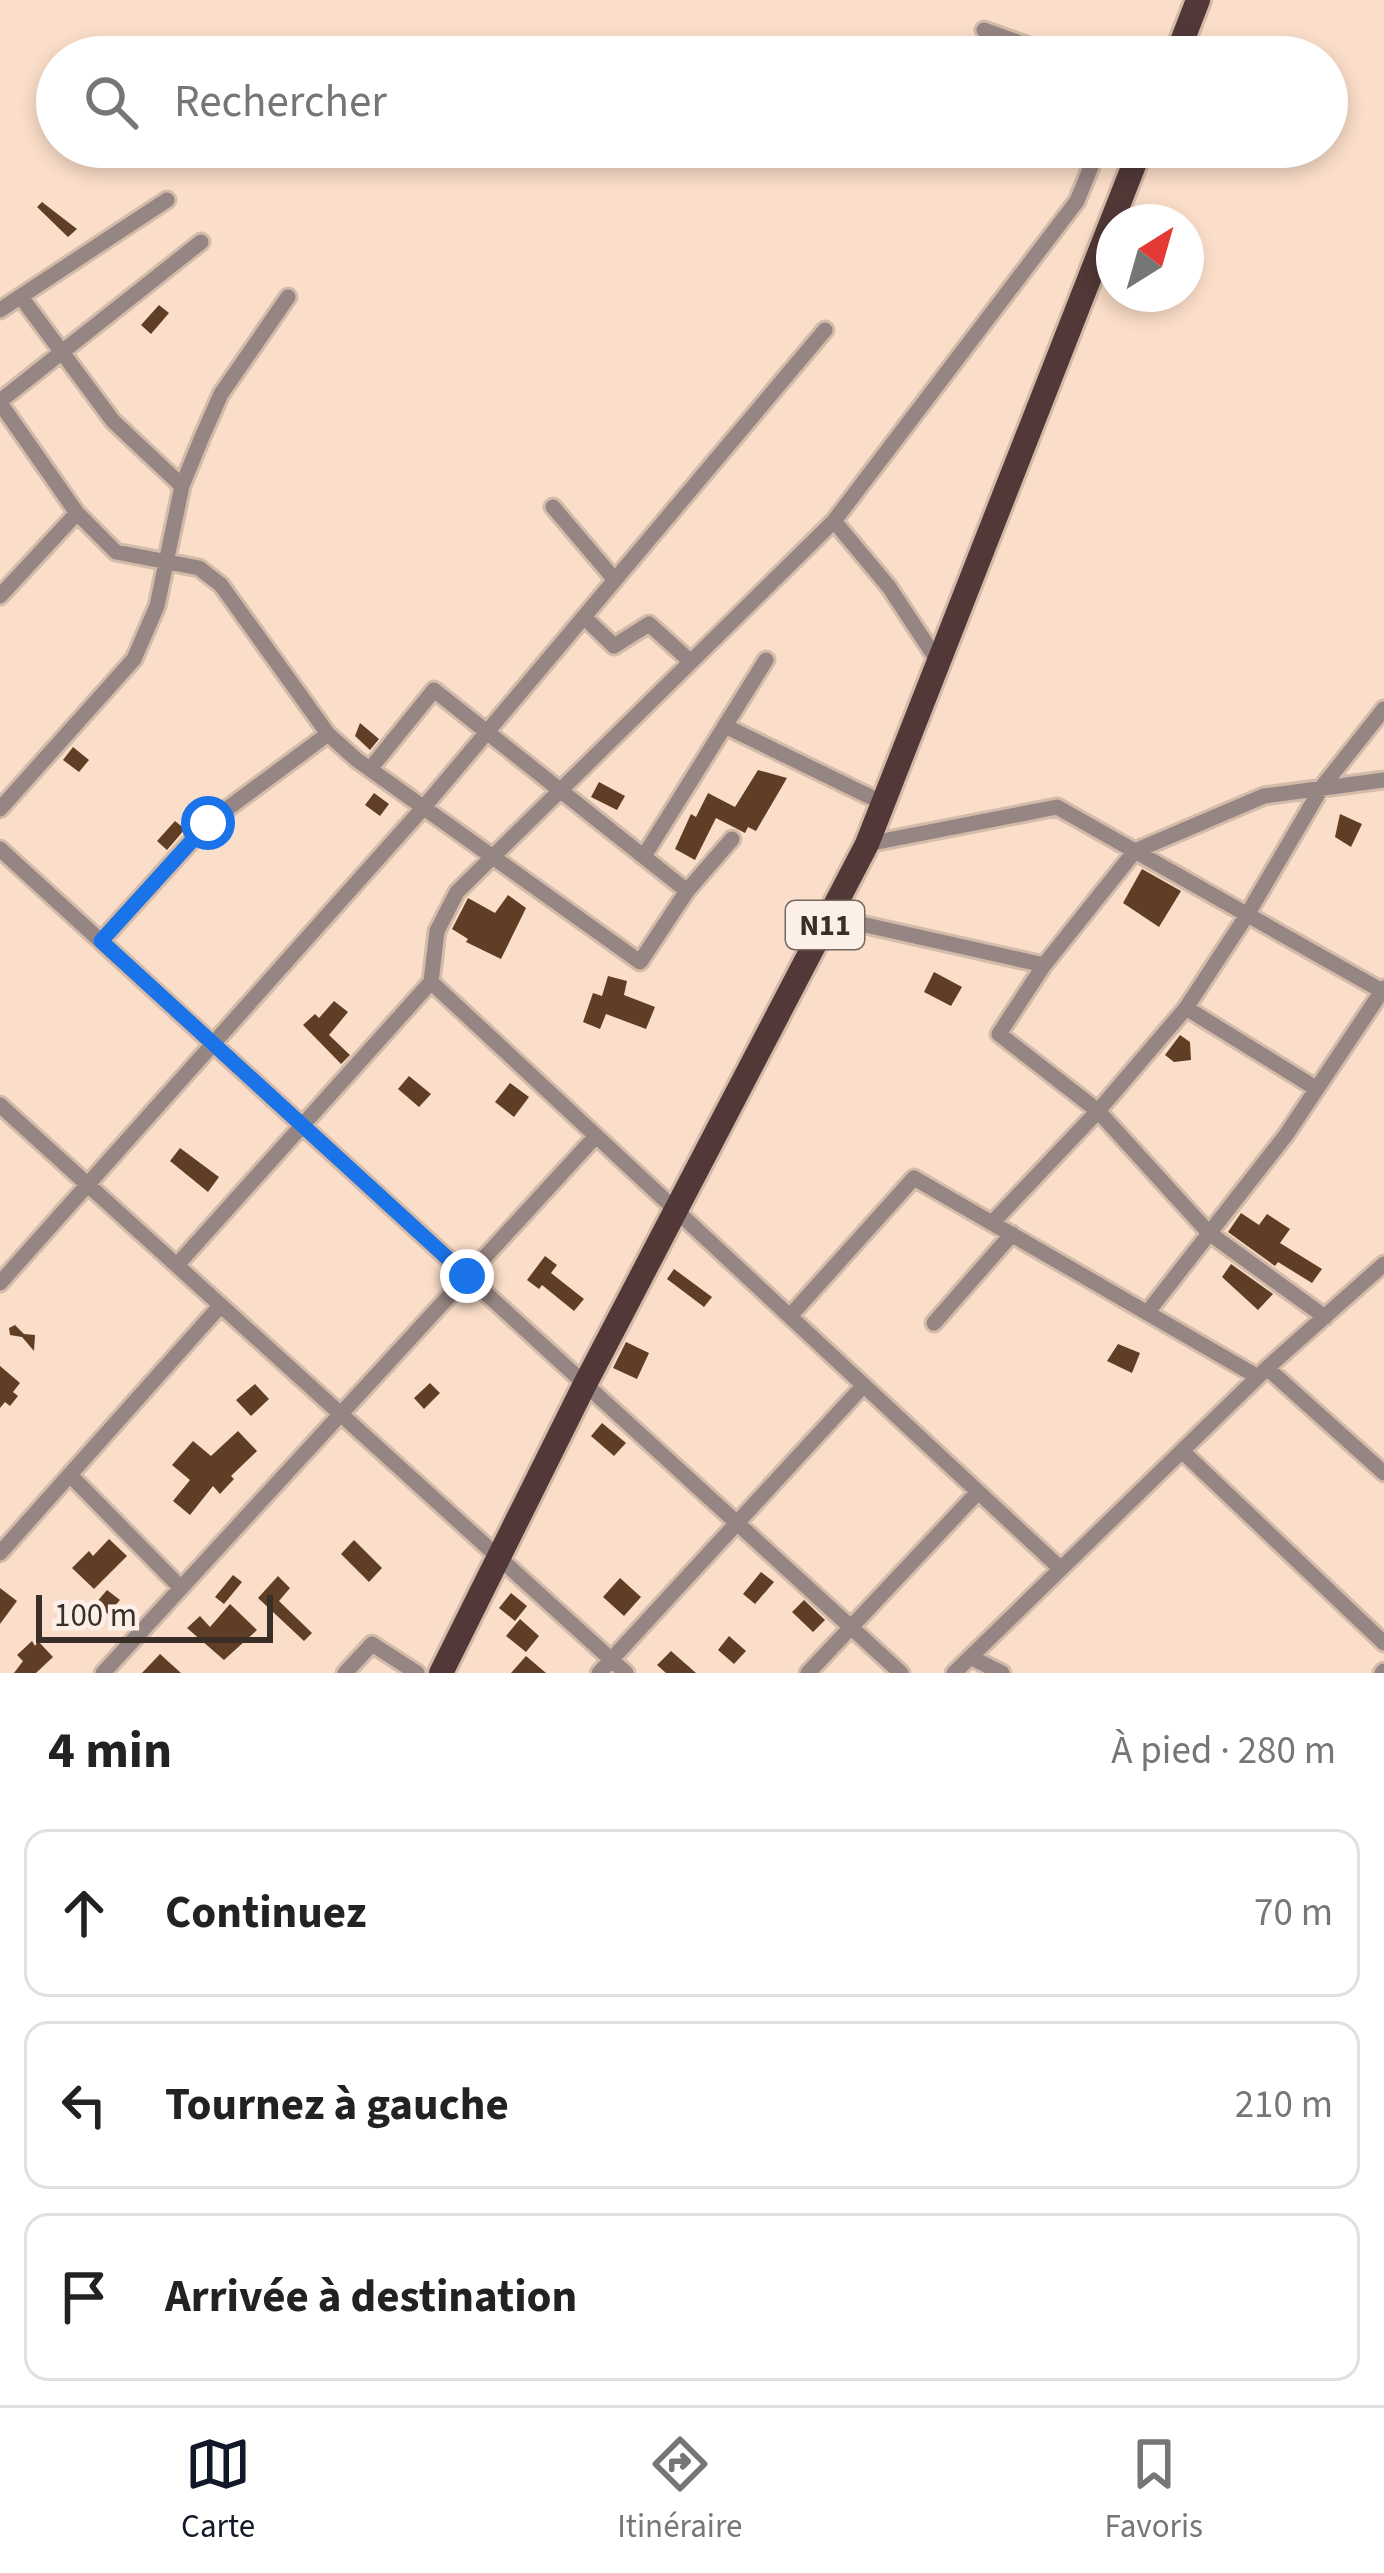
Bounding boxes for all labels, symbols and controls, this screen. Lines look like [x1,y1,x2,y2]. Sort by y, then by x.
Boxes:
search box [36,36,1348,168]
icon: search [78,69,144,135]
text: Rechercher [174,70,387,134]
north arrow [1096,204,1204,312]
route start [181,796,235,850]
road number: N11 [786,901,864,949]
route end [440,1249,494,1303]
scale bar [36,1589,273,1642]
text: 100 m [54,1592,137,1639]
text: 4 min [48,1715,172,1787]
text: À pied · 280 m [1111,1723,1336,1779]
icon: ahead [51,1880,117,1946]
text: Continuez [165,1881,367,1945]
text: 70 m [1254,1885,1333,1941]
icon: left [51,2072,117,2138]
text: Tournez à gauche [165,2073,509,2137]
text: 210 m [1235,2077,1333,2133]
icon: arrive [51,2264,117,2330]
text: Arrivée à destination [165,2265,577,2329]
tab: Carte [181,2431,255,2550]
tab: Itinéraire [617,2431,742,2550]
tab: Favoris [1105,2431,1203,2550]

